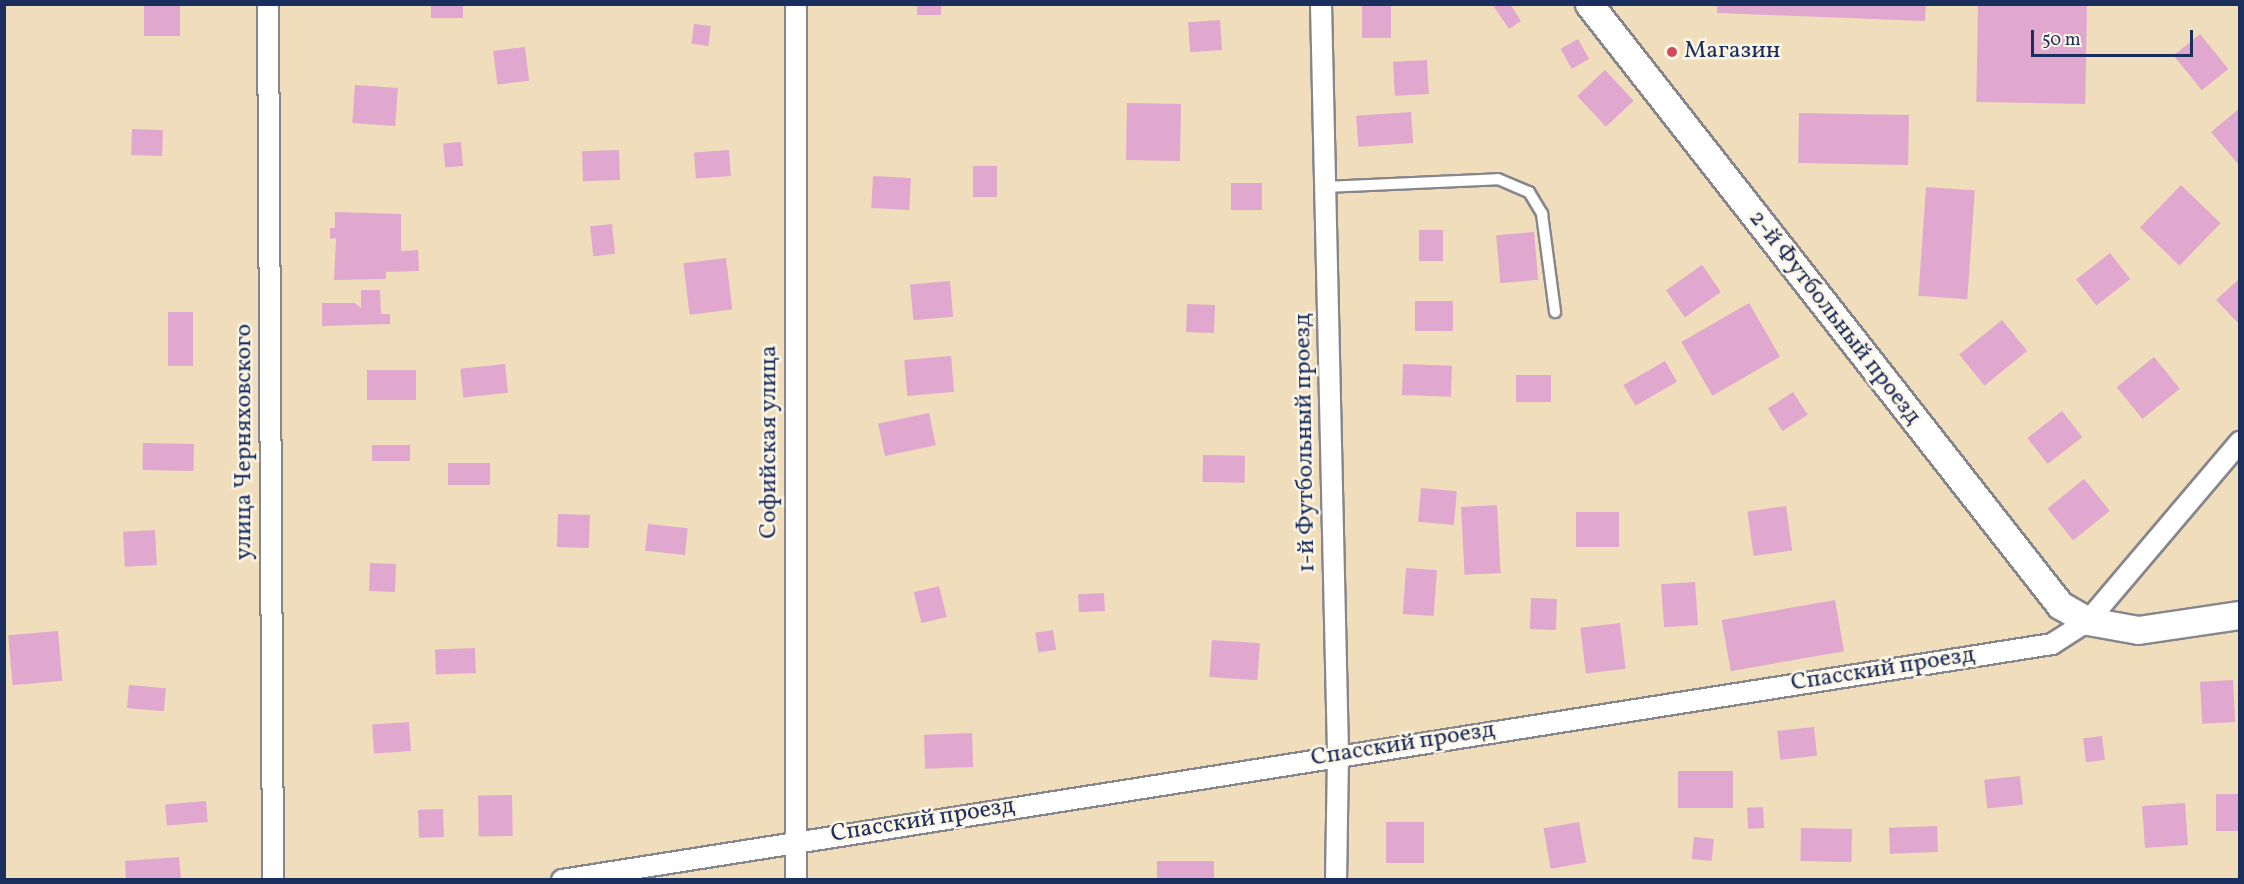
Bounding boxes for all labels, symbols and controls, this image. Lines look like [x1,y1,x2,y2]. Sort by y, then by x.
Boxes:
scale bar [2034,18,2196,56]
text: 50 m [2042,28,2081,53]
place label: Магазин [1684,38,1780,66]
marker: Магазин [1665,45,1679,59]
street label: 2-й Футбольный проезд [1741,205,1927,431]
street label: 1-й Футбольный проезд [1289,313,1323,573]
street label: улица Черняховского [231,324,259,560]
street label: Софийская улица [756,345,784,539]
street label: Спасский проезд [1789,641,1977,699]
street label: Спасский проезд [1309,716,1497,774]
street label: Спасский проезд [829,792,1017,850]

